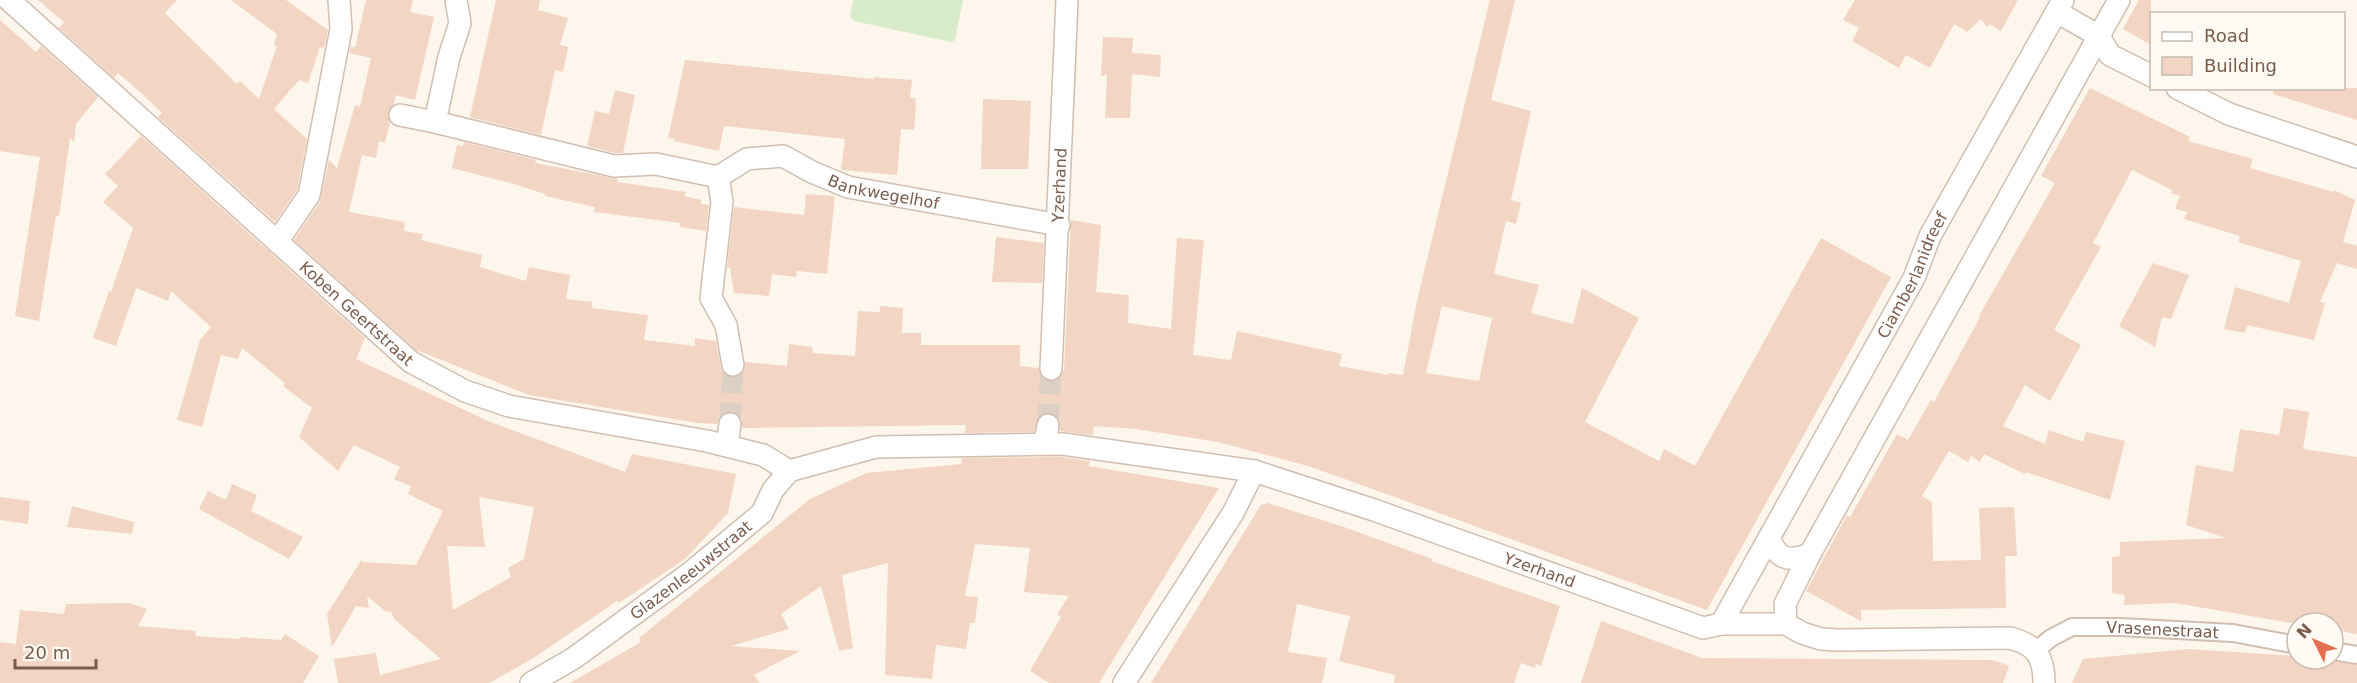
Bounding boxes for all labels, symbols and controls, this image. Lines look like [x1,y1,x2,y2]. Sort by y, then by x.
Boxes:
legend [2150,12,2345,90]
text: Road [2204,25,2249,46]
text: Building [2204,55,2277,76]
street label: Yzerhand [1048,148,1071,224]
street label: Bankwegelhof [825,171,941,213]
street label: Ciamberlanidreef [1873,209,1952,342]
street label: Koben Geertstraat [296,257,417,370]
street label: Glazenleeuwstraat [626,517,756,624]
street label: Yzerhand [1500,548,1578,591]
north arrow [2285,611,2345,671]
street label: Vrasenestraat [2106,618,2219,642]
text: N [2293,620,2316,642]
scale bar [15,632,96,670]
text: 20 m [24,642,70,663]

